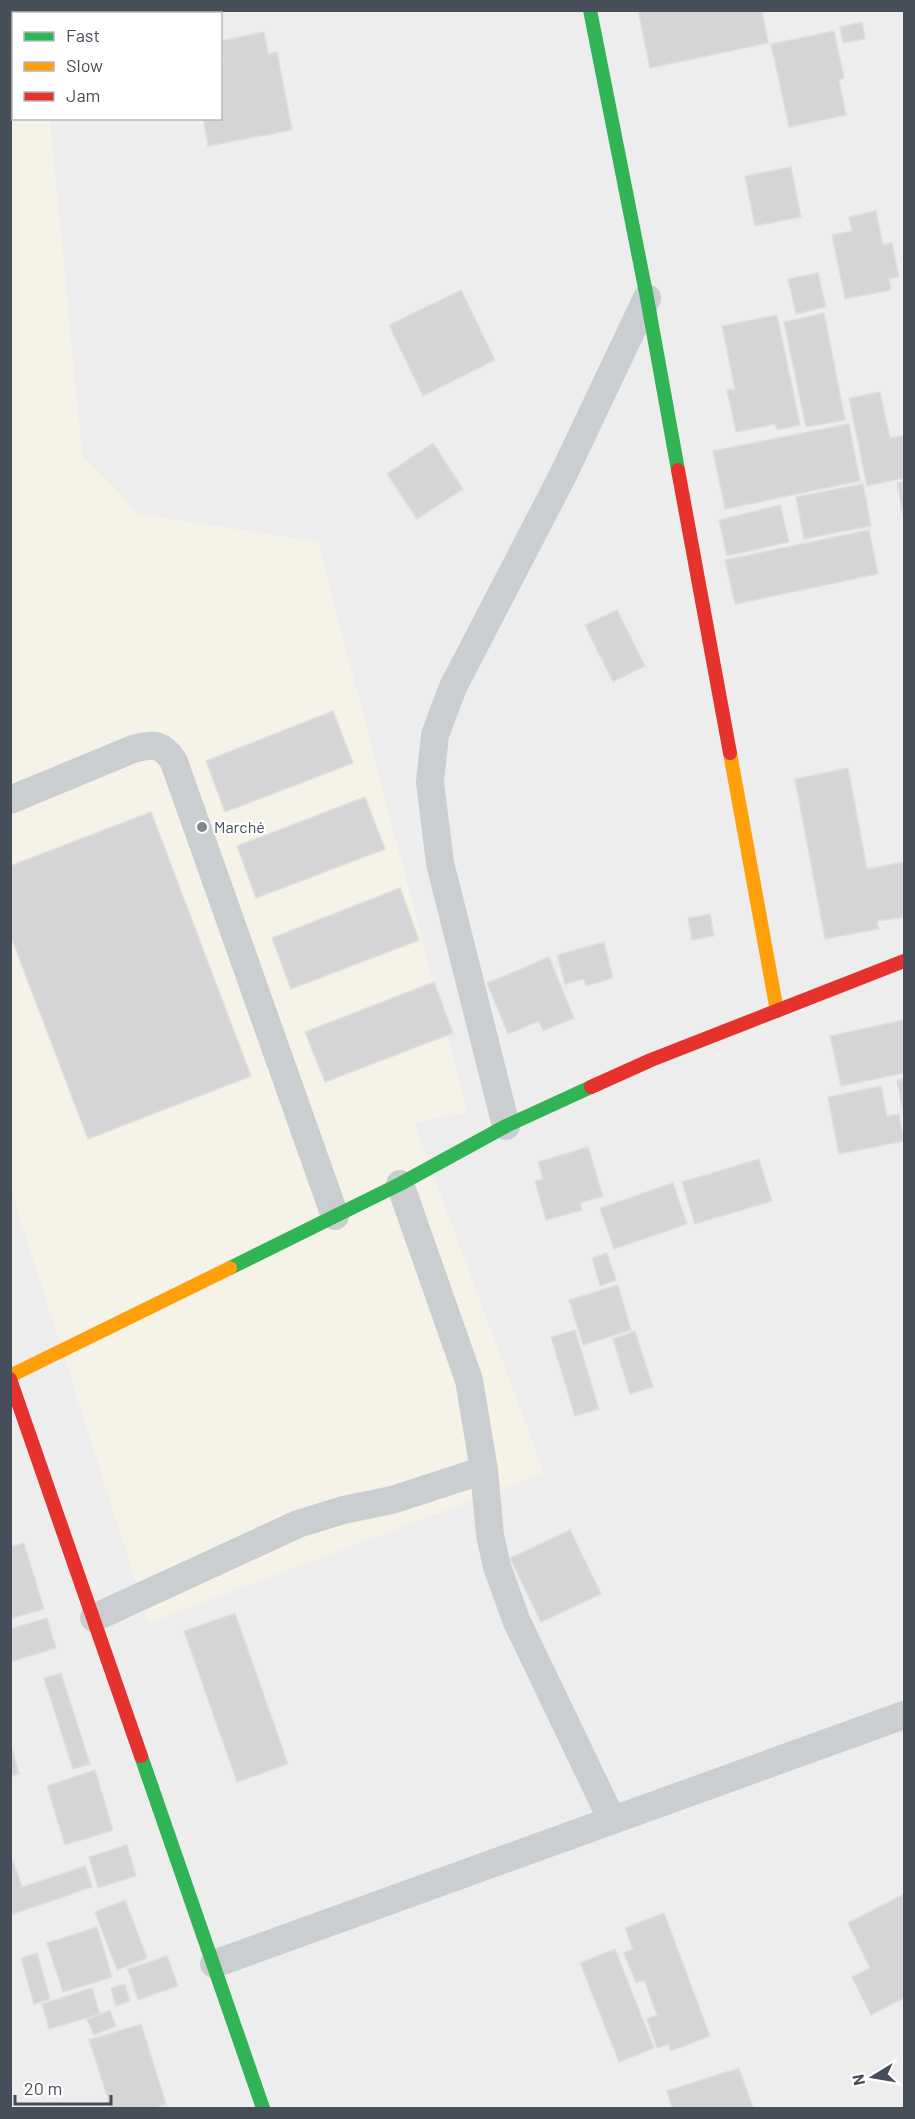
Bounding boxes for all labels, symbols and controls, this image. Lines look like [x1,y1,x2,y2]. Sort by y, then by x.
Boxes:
legend [12,12,222,120]
text: Fast [66,24,100,46]
text: Slow [66,54,103,76]
text: Jam [66,84,100,106]
place label: Marché [214,817,265,836]
marker: Marché [195,820,209,834]
north arrow [843,2047,903,2107]
scale bar [15,2068,111,2106]
text: N [847,2073,868,2087]
text: 20 m [24,2077,62,2099]

